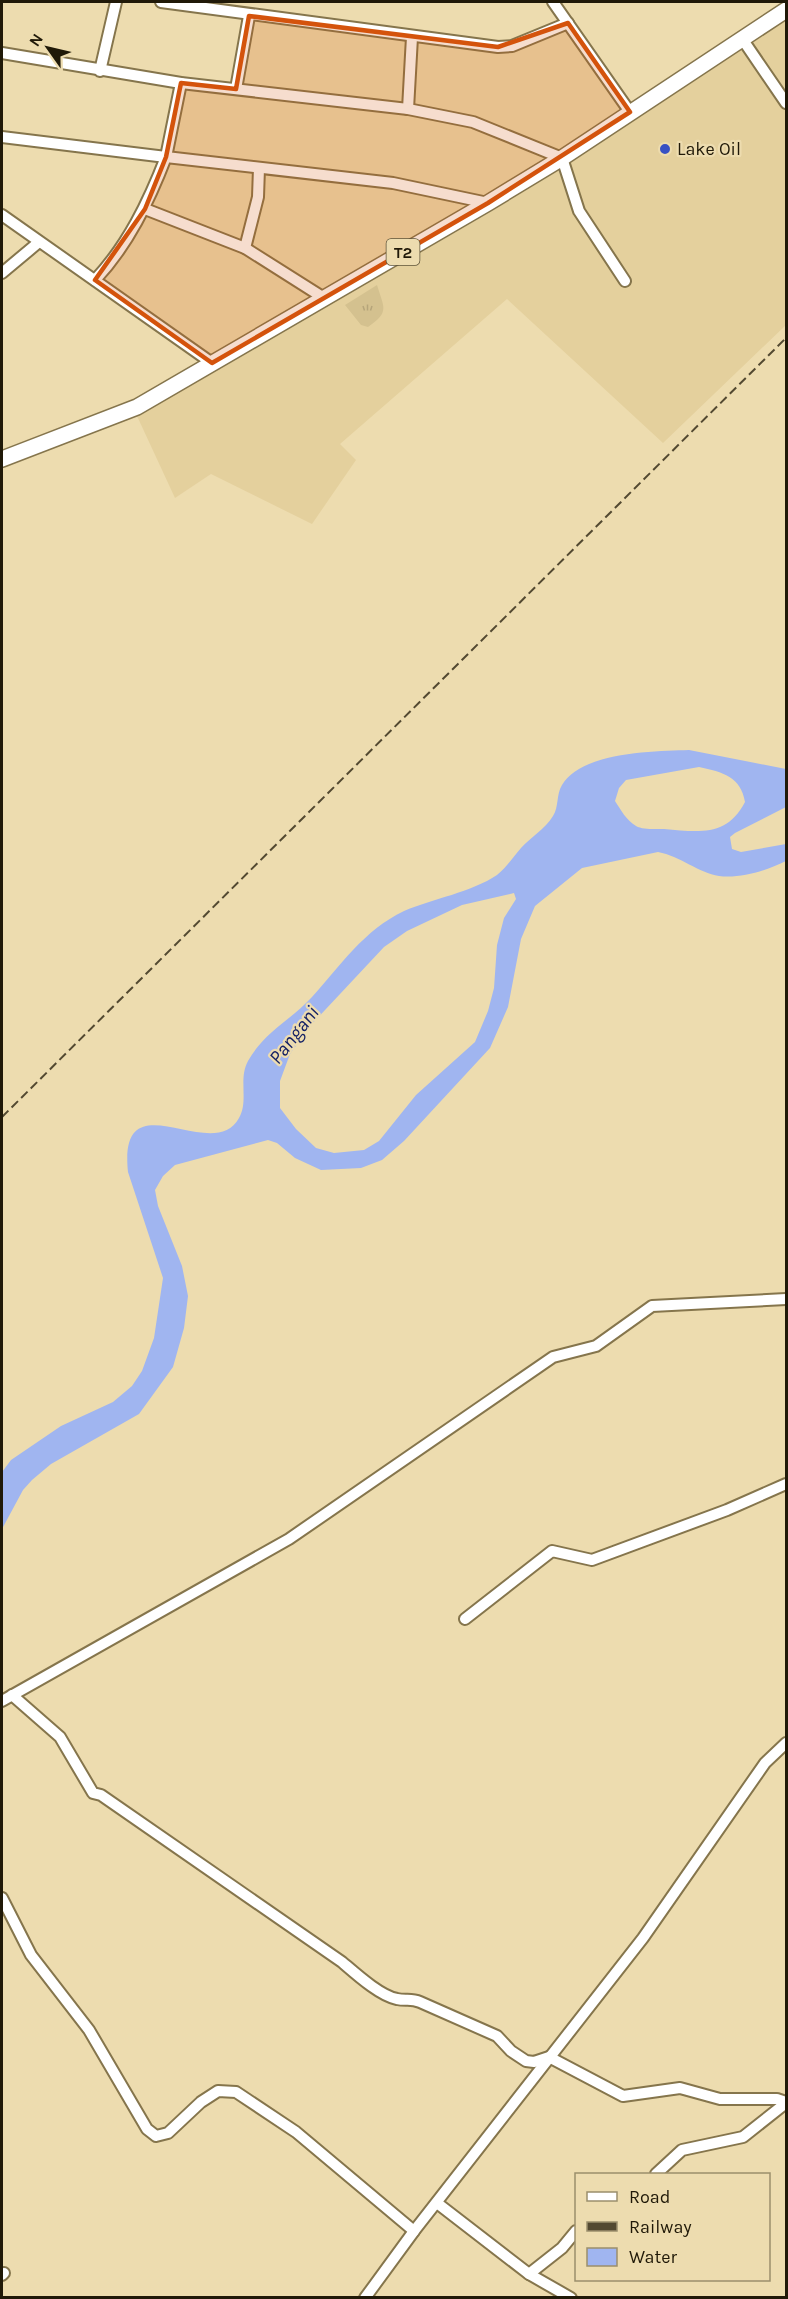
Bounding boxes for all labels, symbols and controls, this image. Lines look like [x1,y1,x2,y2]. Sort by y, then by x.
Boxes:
north arrow [18,18,78,78]
text: N [25,30,47,50]
place label: Lake Oil [677,138,741,160]
marker: Lake Oil [658,142,672,156]
road number: T2 [386,239,420,265]
water label: Pangani [264,1001,324,1069]
legend [575,2173,770,2281]
text: Road [629,2186,670,2208]
text: Railway [629,2216,692,2238]
text: Water [629,2246,677,2268]

